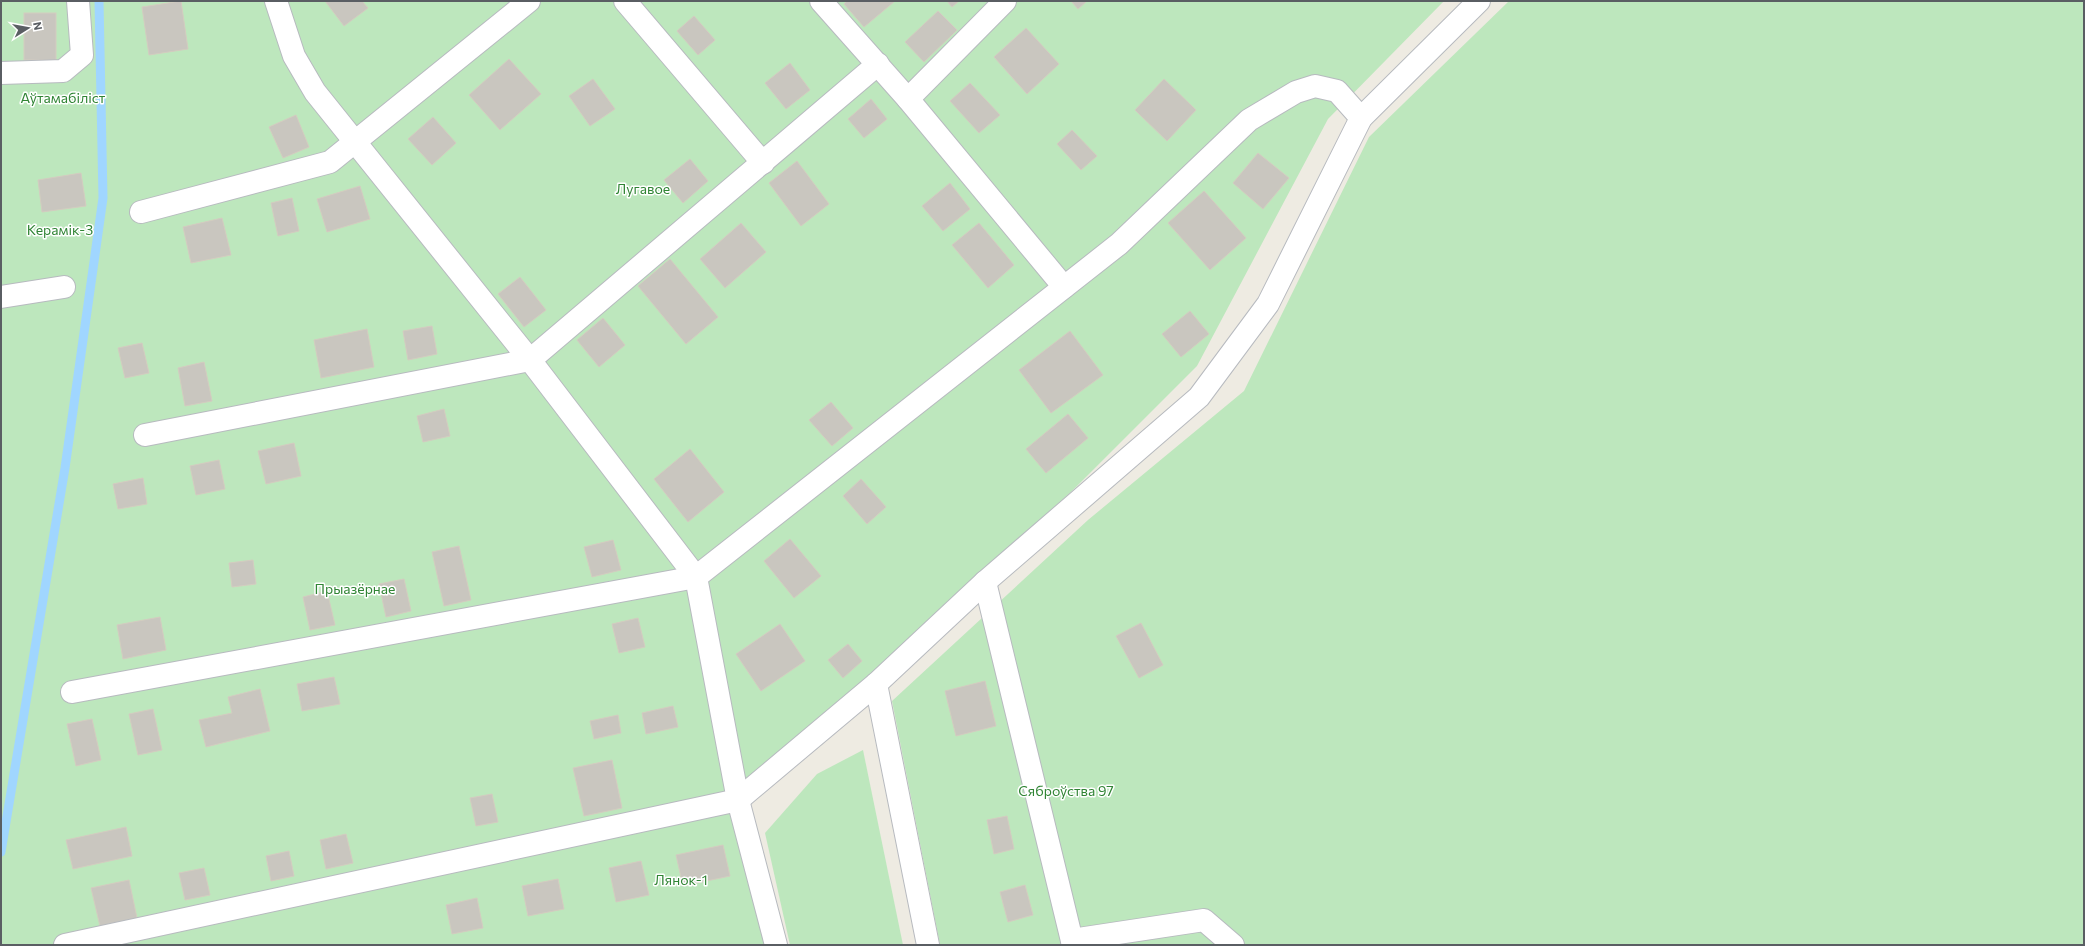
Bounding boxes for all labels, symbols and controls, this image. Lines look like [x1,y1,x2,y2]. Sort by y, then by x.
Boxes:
north arrow [8,8,48,48]
text: N [31,21,45,31]
park label: Аўтамабіліст [21,89,106,106]
park label: Лугавое [616,180,670,197]
park label: Керамік-3 [27,221,93,238]
park label: Прыазёрнае [315,580,396,597]
park label: Сяброўства 97 [1018,782,1114,799]
park label: Лянок-1 [654,871,708,888]

